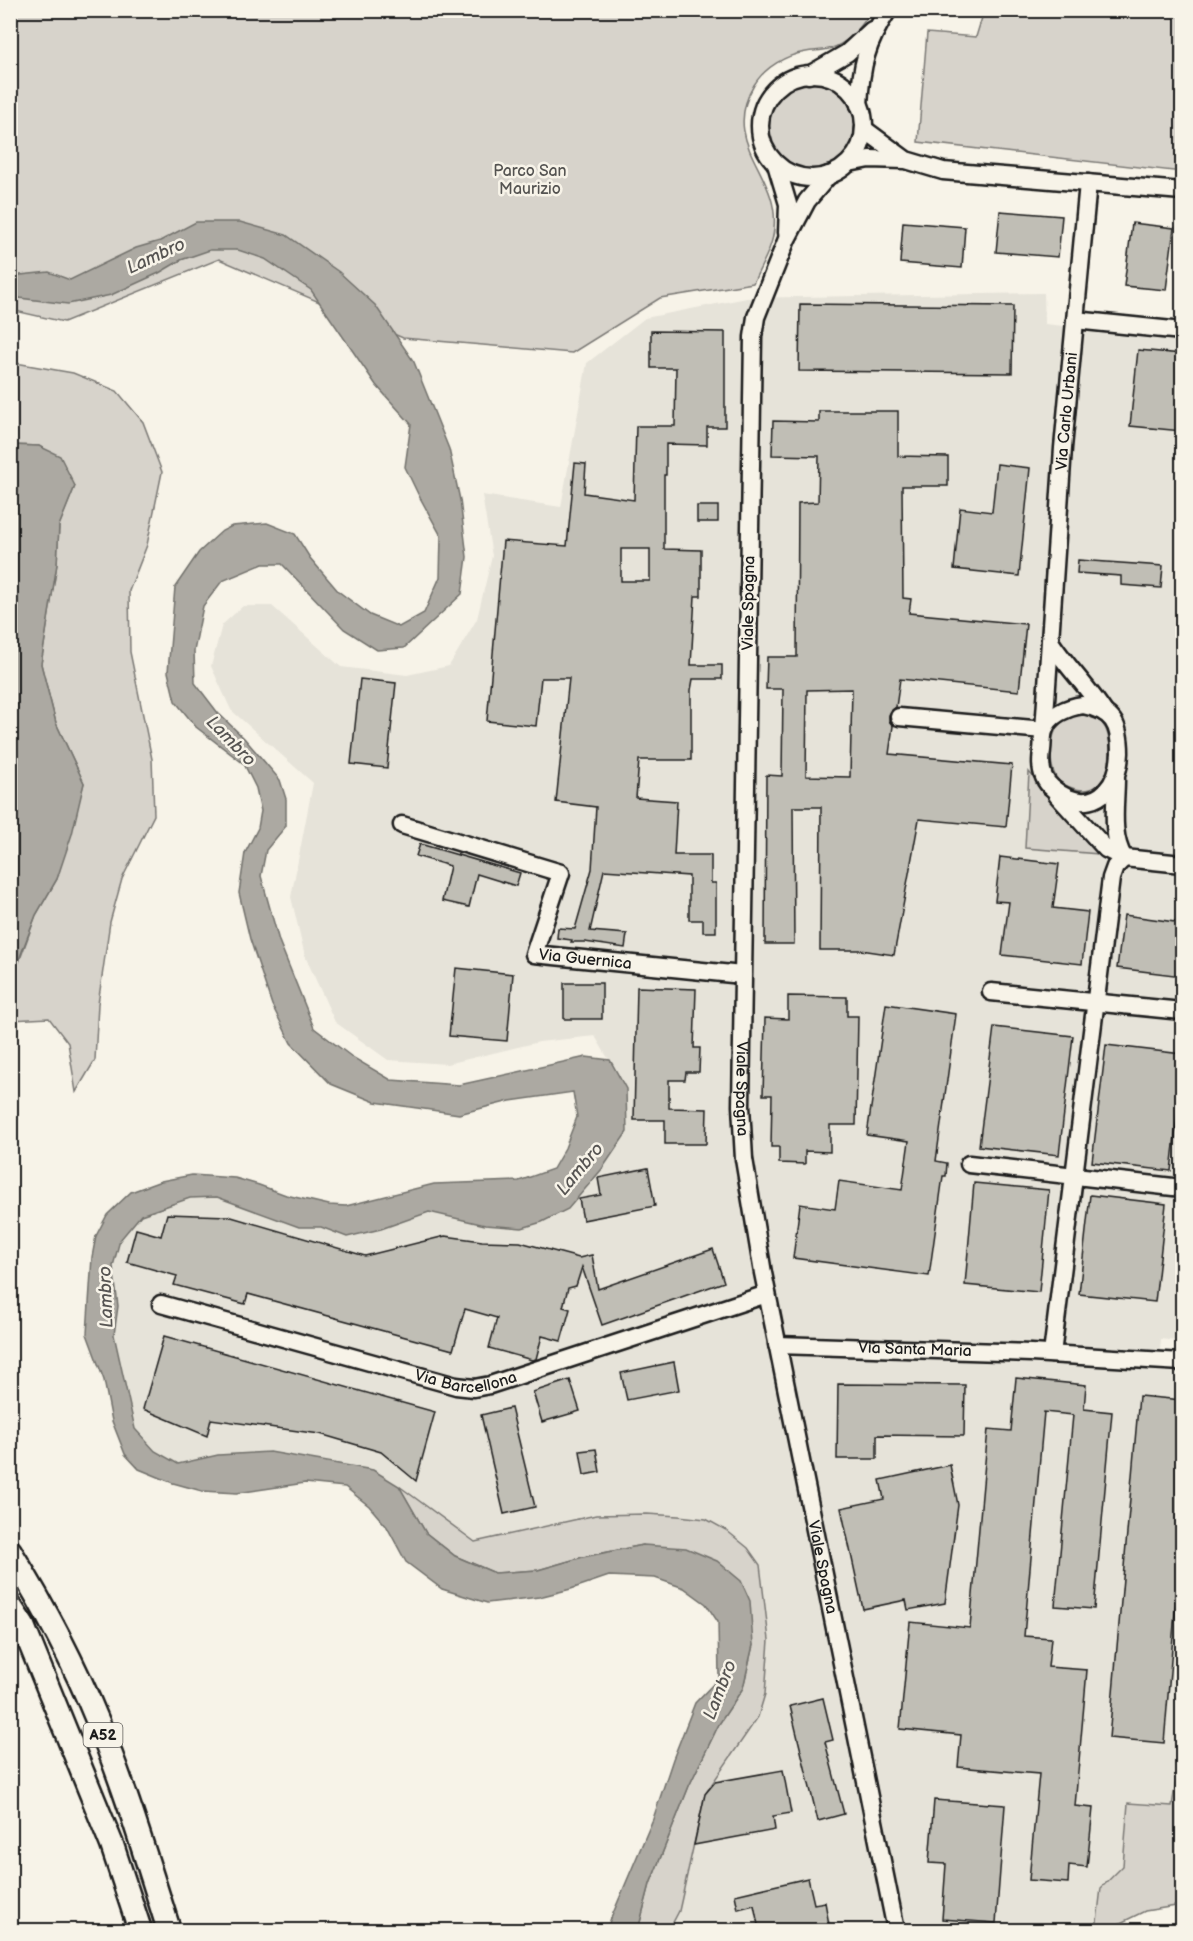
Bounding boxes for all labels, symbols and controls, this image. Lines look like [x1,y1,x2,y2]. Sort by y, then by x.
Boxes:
park label: Parco San Maurizio [493,162,567,199]
water label: Lambro [124,233,188,279]
street label: Via Carlo Urbani [1052,351,1081,471]
street label: Viale Spagna [739,555,759,651]
water label: Lambro [202,712,260,770]
street label: Via Guernica [538,945,633,973]
street label: Viale Spagna [731,1041,752,1137]
water label: Lambro [552,1139,608,1199]
water label: Lambro [94,1266,118,1328]
street label: Via Santa Maria [858,1338,972,1361]
street label: Via Barcellona [412,1365,519,1397]
street label: Viale Spagna [804,1519,841,1616]
water label: Lambro [699,1657,741,1723]
road number: A52 [84,1723,122,1747]

